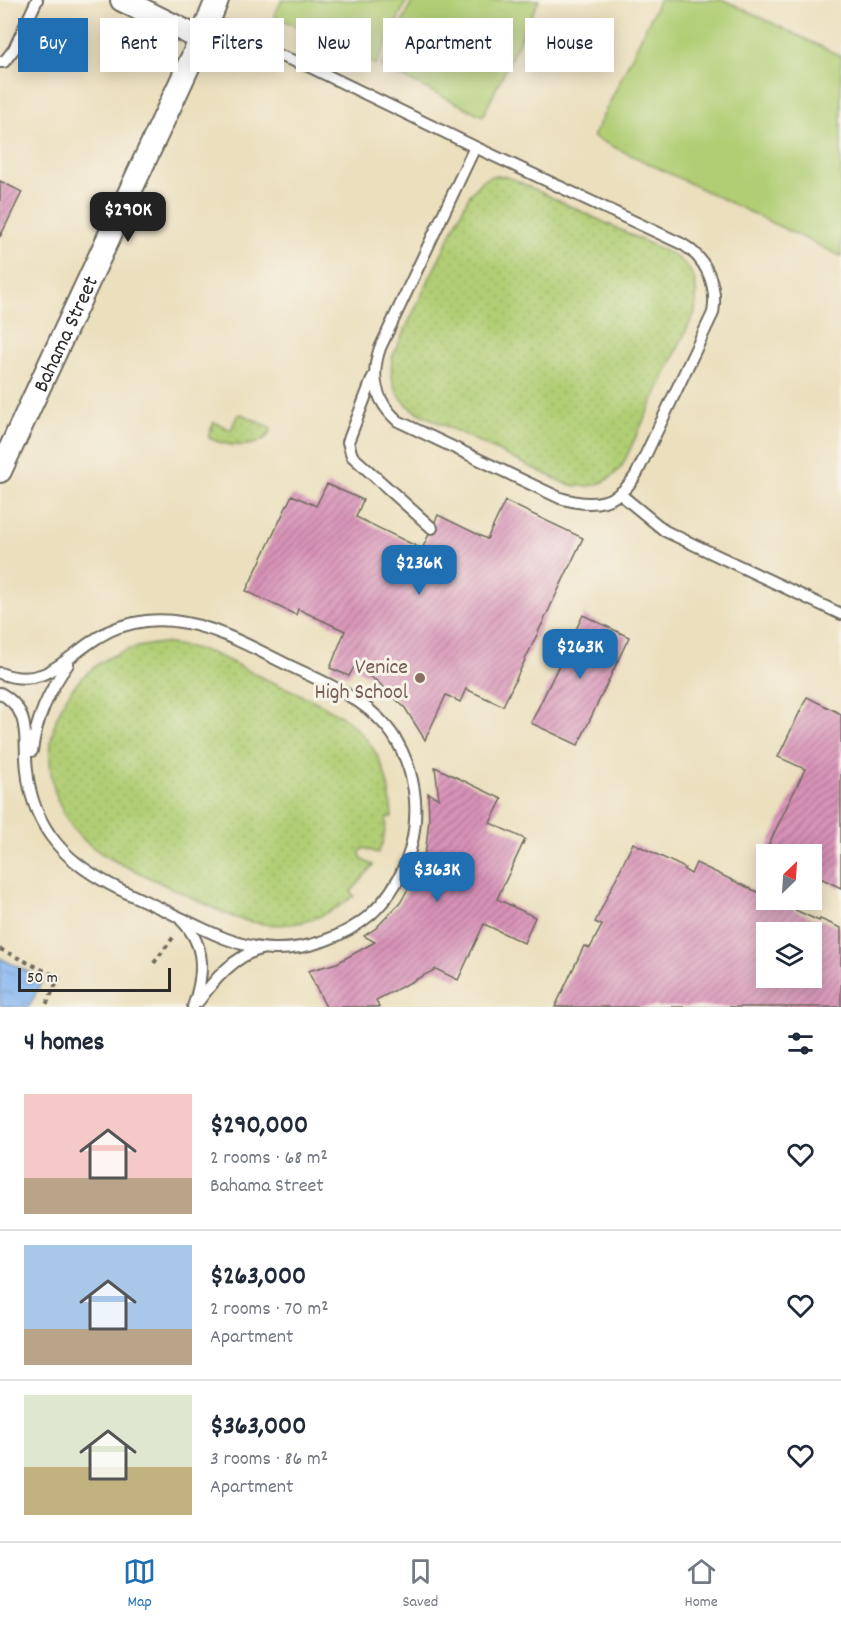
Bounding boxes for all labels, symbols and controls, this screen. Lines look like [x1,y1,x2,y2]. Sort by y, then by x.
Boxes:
chip: Buy [18,18,88,72]
chip: Rent [100,18,178,72]
chip: Filters [190,18,284,72]
chip: New [296,18,371,72]
chip: Apartment [383,18,513,72]
chip: House [525,18,614,72]
pin: $290K [86,192,170,243]
text: $290K [104,197,152,225]
street label: Bahama Street [27,271,108,398]
pin: $236K [377,545,461,596]
text: $236K [396,550,442,578]
pin: $263K [538,629,622,680]
text: $263K [557,634,603,662]
place label: Venice High School [315,653,408,709]
marker: Venice High School [413,671,427,685]
north arrow [756,844,822,910]
map controls [756,844,822,988]
pin: $363K [395,852,479,903]
text: $363K [414,857,460,885]
button: layers [756,922,822,988]
scale bar [18,965,171,992]
text: 50 m [27,967,58,990]
text: 4 homes [24,1025,104,1062]
icon: filters [784,1027,817,1060]
text: $290,000 [210,1108,308,1145]
icon: home [72,1118,144,1190]
icon: heart [784,1138,817,1171]
text: 2 rooms · 68 m² [210,1145,328,1173]
text: Bahama Street [210,1173,324,1201]
text: $263,000 [210,1259,306,1296]
icon: home [72,1269,144,1341]
icon: heart [784,1289,817,1322]
text: 2 rooms · 70 m² [210,1296,329,1324]
text: Apartment [210,1324,293,1352]
text: $363,000 [210,1409,306,1446]
icon: home [72,1419,144,1491]
icon: heart [784,1439,817,1472]
text: 3 rooms · 86 m² [210,1446,328,1474]
text: Apartment [210,1474,293,1502]
tab: Map [123,1555,156,1614]
tab: Saved [402,1555,438,1614]
tab: Home [684,1555,718,1614]

